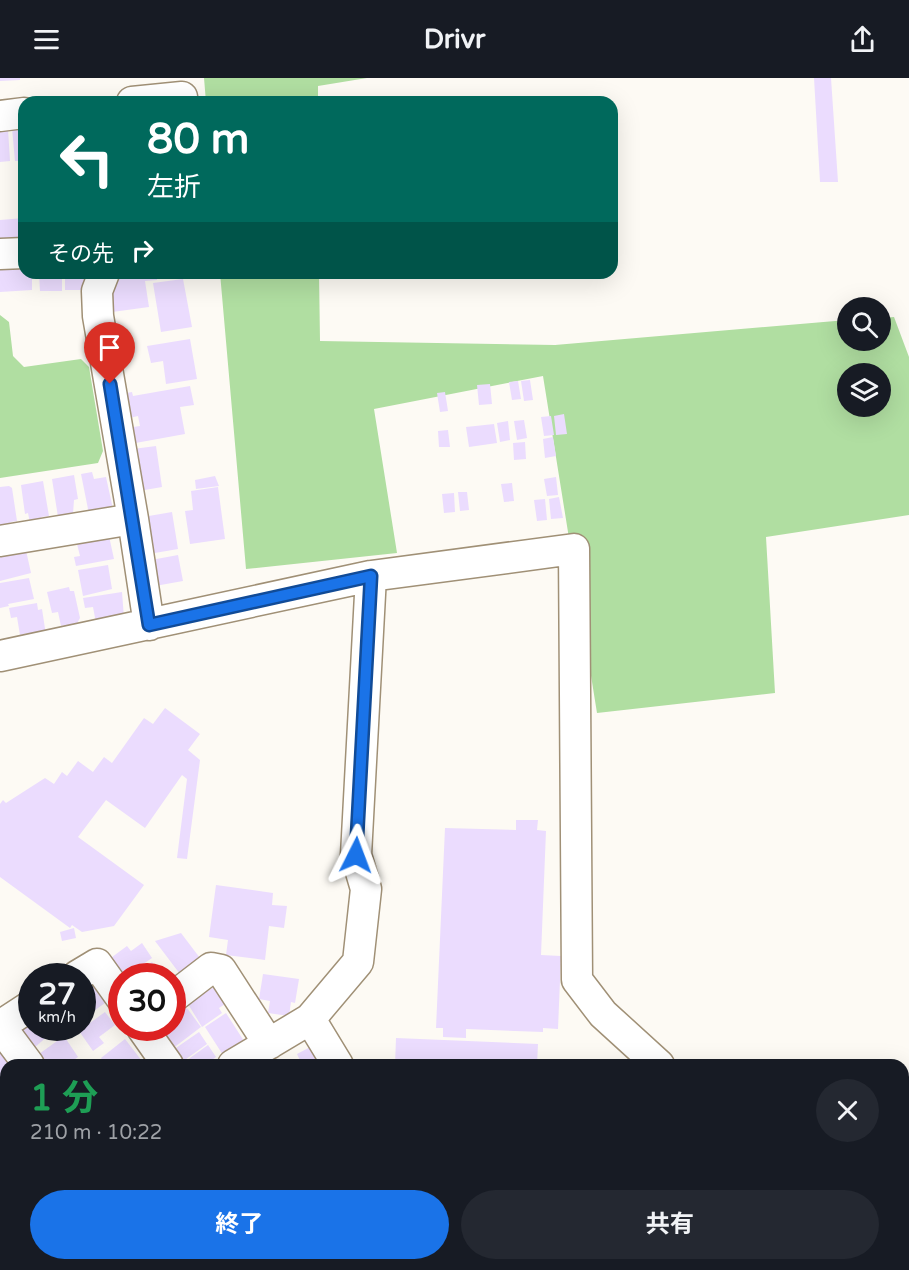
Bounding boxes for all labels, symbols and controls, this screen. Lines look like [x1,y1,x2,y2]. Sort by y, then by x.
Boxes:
icon: menu [30,23,63,56]
text: Drivr [424,23,485,56]
icon: share [846,23,879,56]
text: 80 m [147,114,249,165]
icon: left [48,120,126,198]
text: 左折 [147,171,201,204]
icon: right [126,234,159,267]
text: その先 [48,241,114,267]
map controls [837,297,891,417]
button: search [837,297,891,351]
pin [84,322,135,384]
icon: arrive [93,331,126,364]
button: layers [837,363,891,417]
position arrow [324,823,388,887]
speed limit sign: 30 [108,963,186,1041]
text: 27 [38,976,76,1013]
text: km/h [38,1008,76,1026]
text: 1 分 [30,1077,98,1120]
button: close [816,1079,879,1142]
text: 210 m · 10:22 [30,1121,162,1145]
button: 終了 [30,1190,449,1259]
button: 共有 [461,1190,879,1259]

